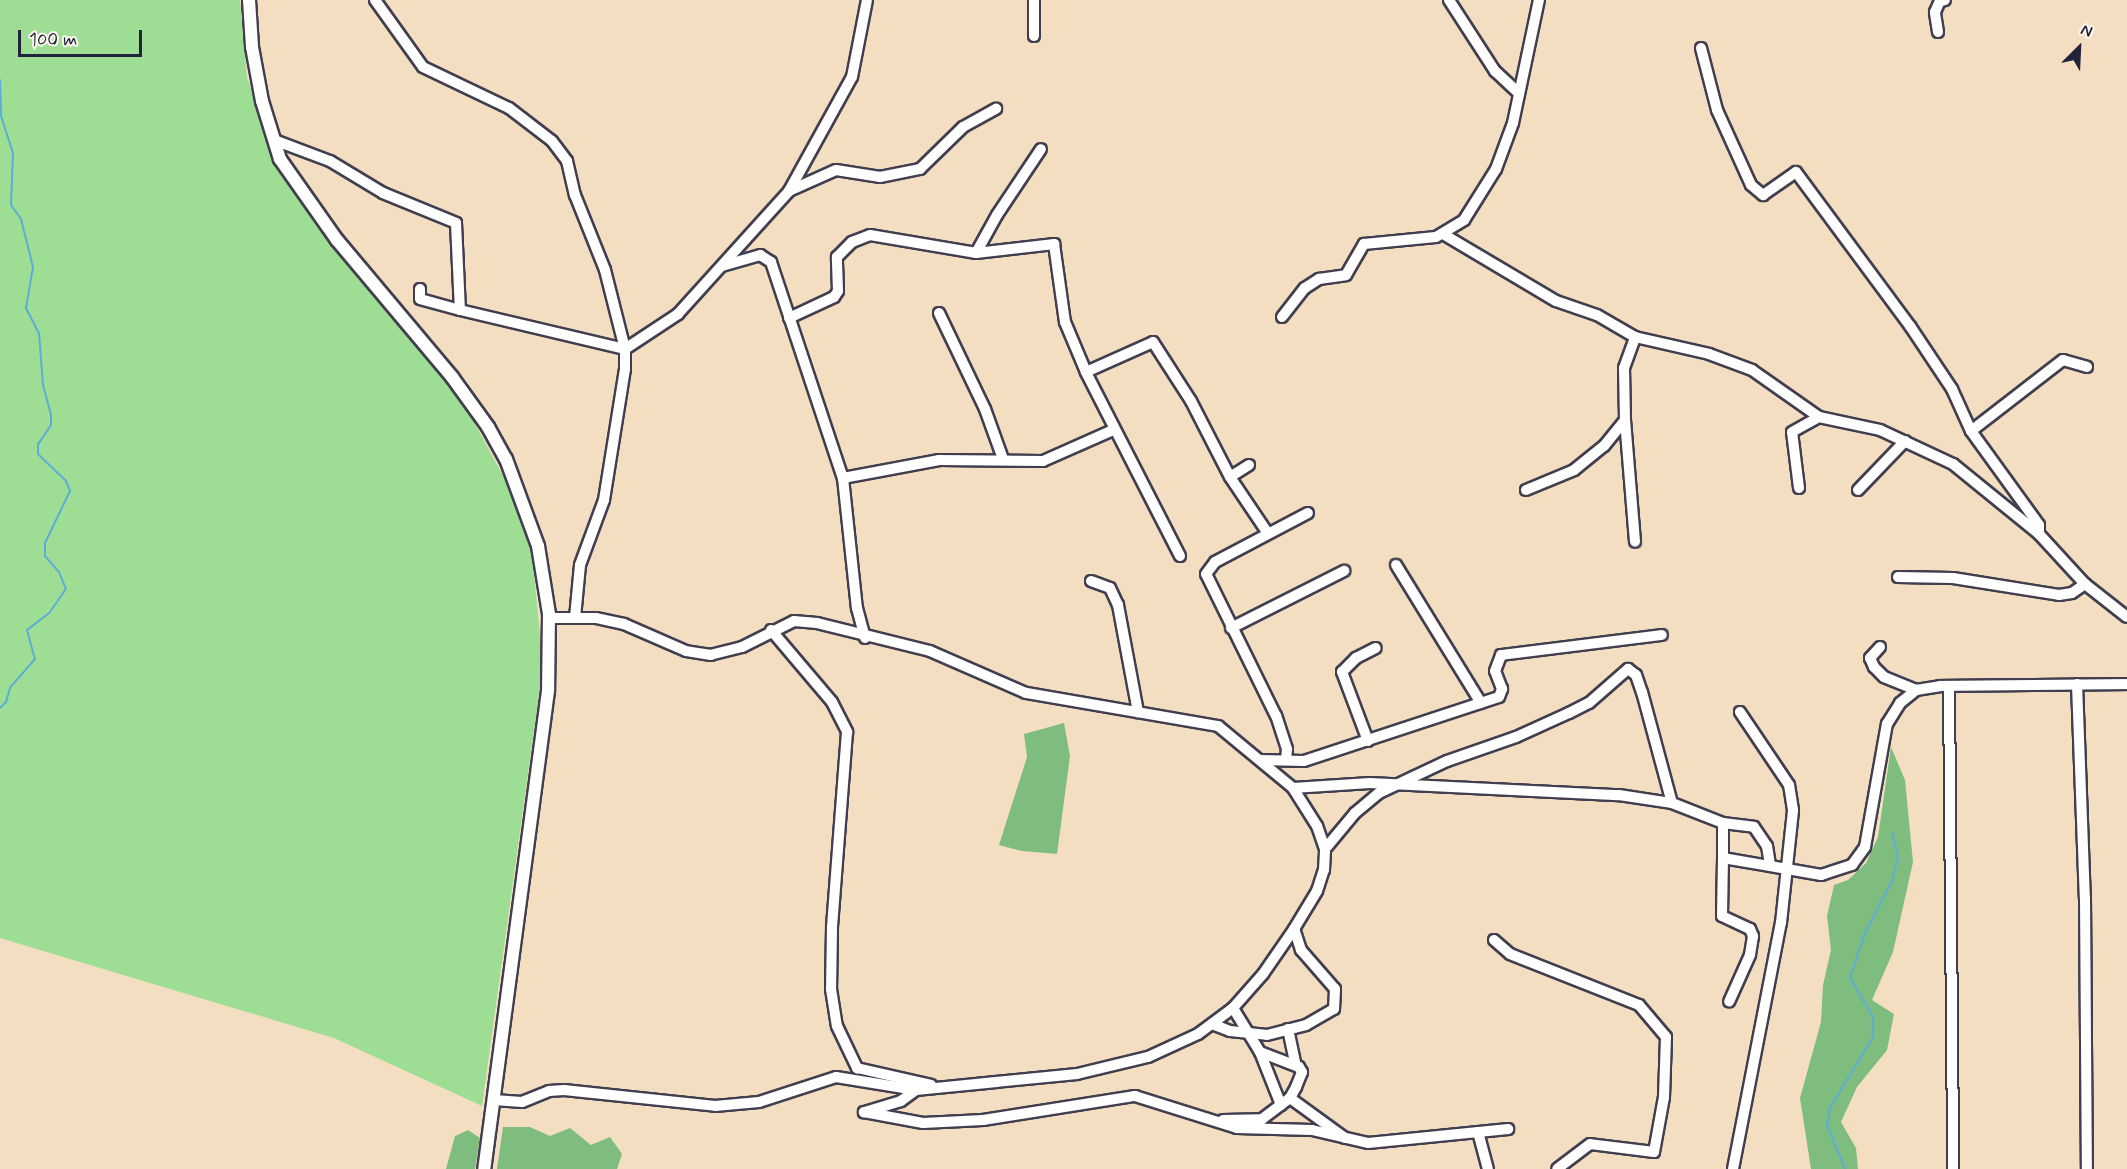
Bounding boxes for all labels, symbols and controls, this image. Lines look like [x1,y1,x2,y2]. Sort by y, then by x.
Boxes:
scale bar [21,18,146,56]
north arrow [2049,18,2109,78]
text: N [2077,19,2096,43]
text: 100 m [29,28,77,52]

